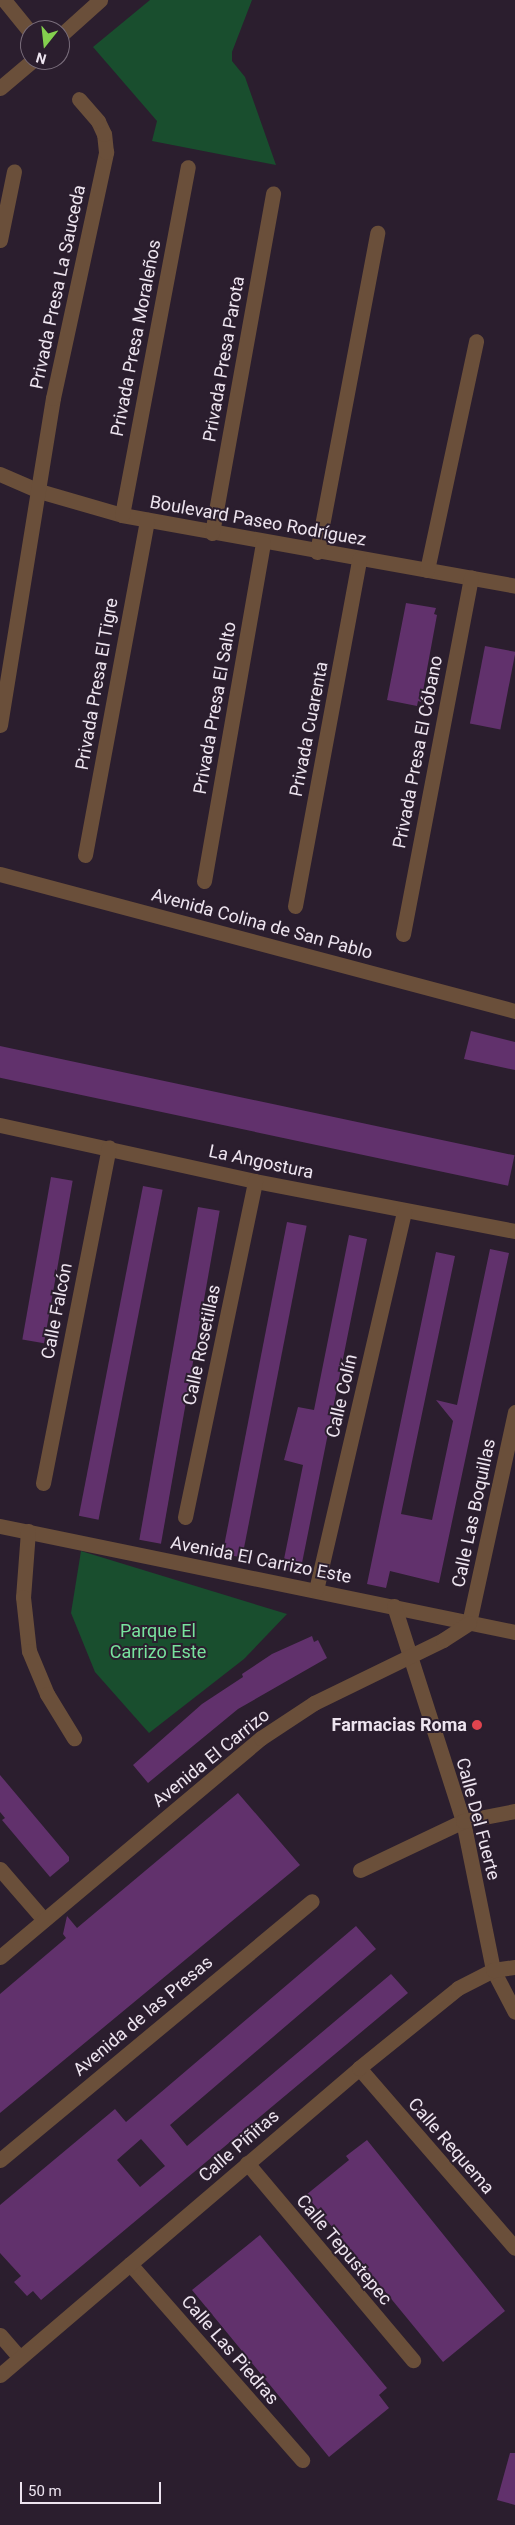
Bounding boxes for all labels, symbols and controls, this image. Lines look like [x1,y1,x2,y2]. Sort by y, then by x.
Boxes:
north arrow [20,20,70,70]
text: N [34,49,48,68]
street label: Privada Presa La Sauceda [26,183,90,391]
street label: Privada Presa Moraleños [106,238,166,438]
street label: Privada Presa Parota [199,274,249,444]
street label: Boulevard Paseo Rodríguez [148,491,368,551]
street label: Privada Presa El Tigre [71,596,123,772]
street label: Privada Presa El Salto [189,620,241,796]
street label: Privada Presa El Cóbano [389,654,447,850]
street label: Privada Cuarenta [285,660,333,798]
street label: Avenida Colina de San Pablo [149,884,375,964]
street label: La Angostura [207,1140,315,1184]
street label: Calle Falcón [37,1261,77,1361]
street label: Calle Rosetillas [179,1283,225,1407]
street label: Calle Colín [322,1352,362,1440]
street label: Calle Las Boquillas [448,1437,500,1589]
street label: Avenida El Carrizo Este [169,1532,353,1588]
park label: Parque El Carrizo Este [110,1621,206,1664]
street label: Avenida El Carrizo [148,1704,274,1812]
place label: Farmacias Roma [332,1714,467,1736]
marker: Farmacias Roma [471,1719,483,1731]
street label: Calle Del Fuerte [451,1756,505,1882]
street label: Avenida de las Presas [69,1951,217,2081]
street label: Calle Requema [403,2094,499,2198]
street label: Calle Piñitas [194,2105,284,2187]
street label: Calle Tepustepec [292,2190,396,2310]
street label: Calle Las Piedras [177,2291,283,2409]
scale bar [22,2472,164,2504]
text: 50 m [28,2482,62,2500]

